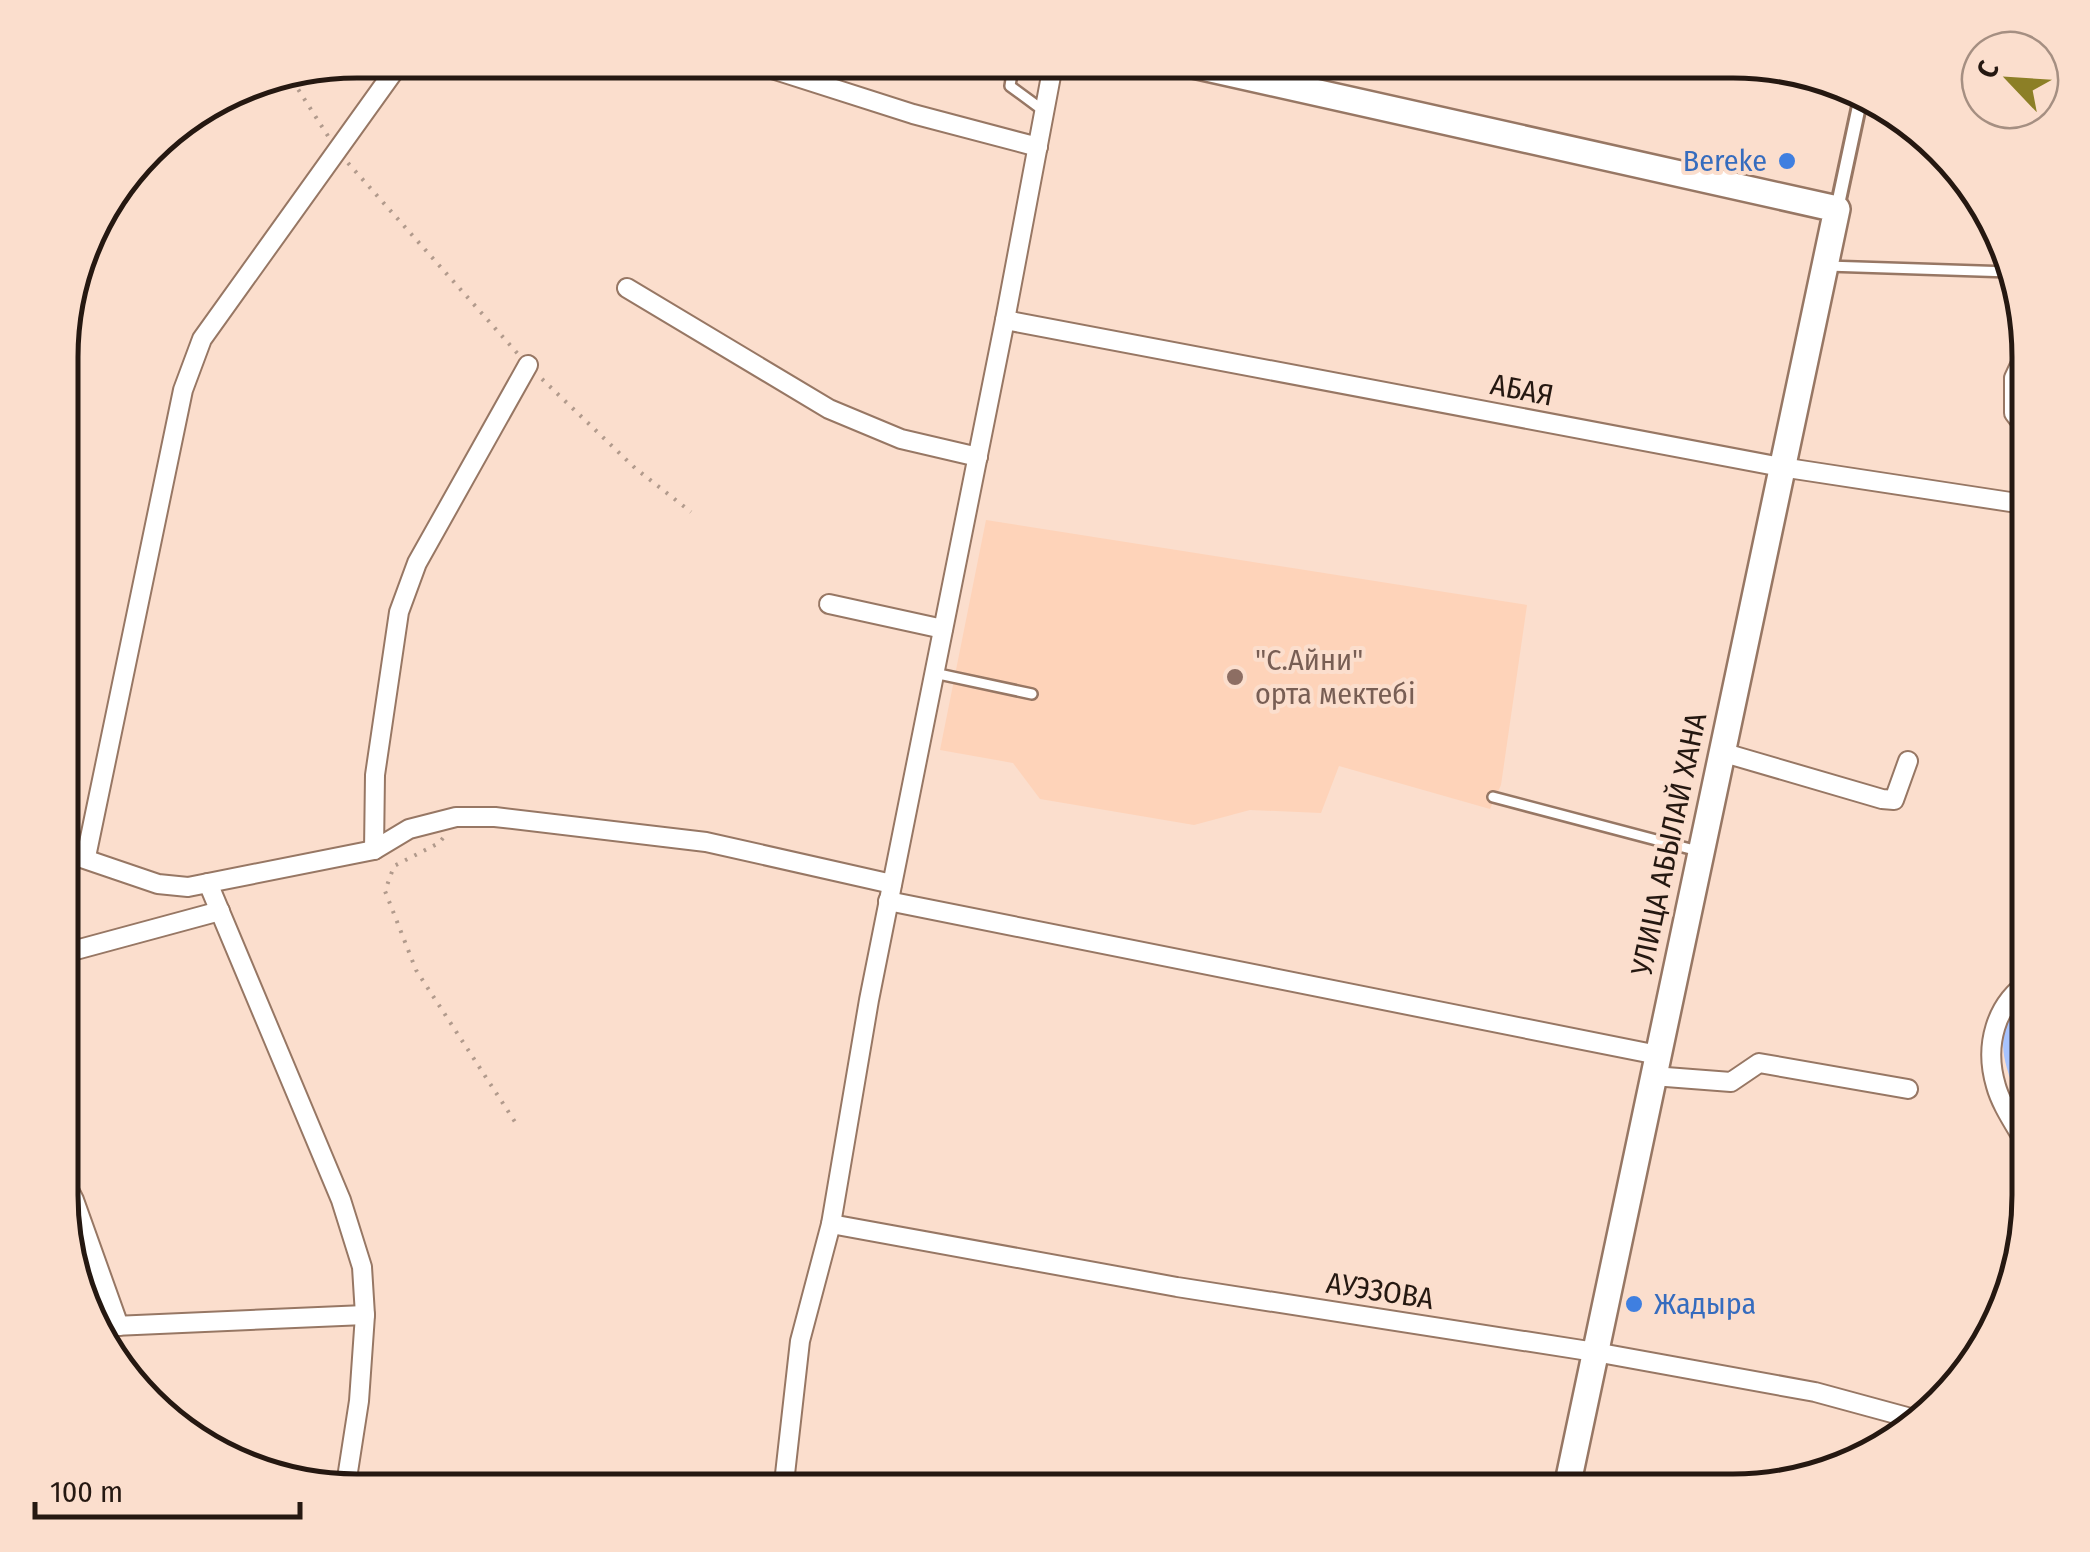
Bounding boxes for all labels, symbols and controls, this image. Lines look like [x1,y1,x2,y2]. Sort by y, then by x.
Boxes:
north arrow [1960,30,2060,130]
text: С [1970,56,2006,83]
place label: Bereke [1683,143,1767,179]
marker: Bereke [1776,150,1798,172]
street label: АБАЯ [1487,366,1557,414]
place label: "С.Айни" орта мектебі [1255,642,1415,712]
marker: "С.Айни" орта мектебі [1224,666,1246,688]
street label: УЛИЦА АБЫЛАЙ ХАНА [1623,709,1714,980]
street label: АУЭЗОВА [1324,1265,1436,1317]
place label: Жадыра [1654,1286,1756,1322]
marker: Жадыра [1623,1293,1645,1315]
scale bar [35,1457,300,1519]
text: 100 m [50,1474,123,1510]

